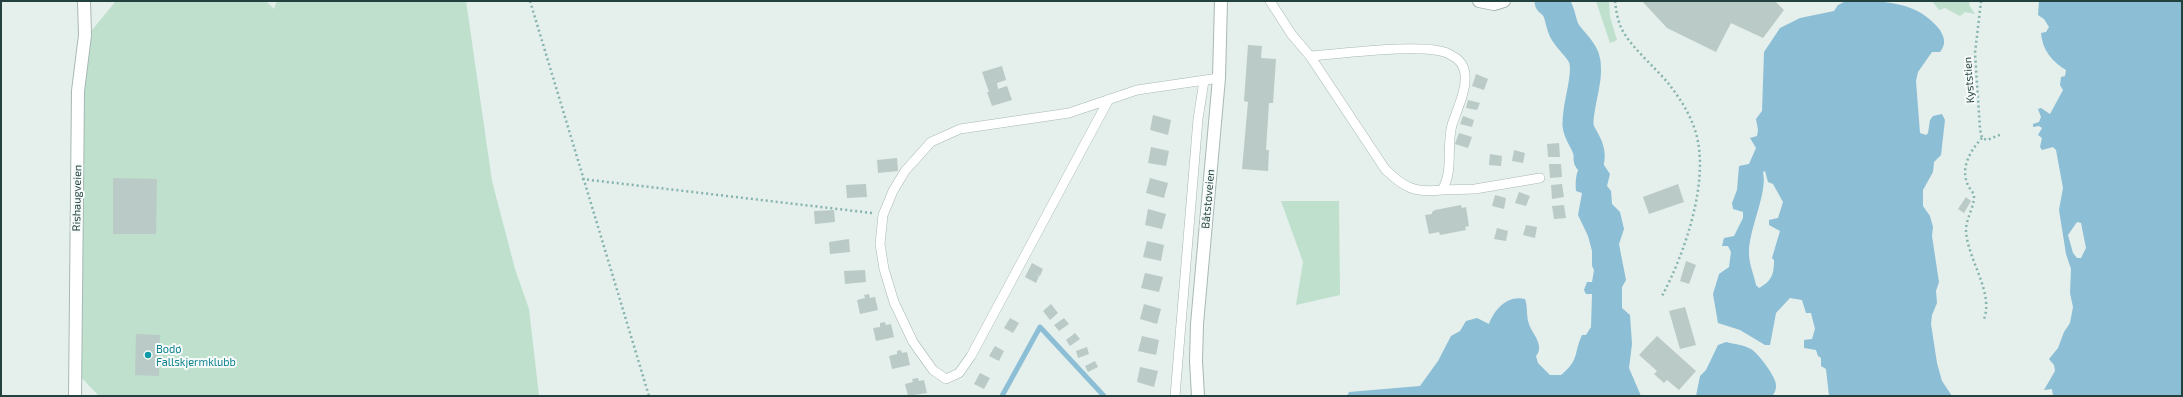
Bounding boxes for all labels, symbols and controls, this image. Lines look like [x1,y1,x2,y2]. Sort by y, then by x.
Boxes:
street label: Kyststien [1961,56,1977,104]
street label: Rishaugveien [70,165,84,231]
street label: Båtstøveien [1199,169,1217,229]
place label: Bodø Fallskjermklubb [156,342,236,368]
marker: Bodø Fallskjermklubb [143,350,153,360]

